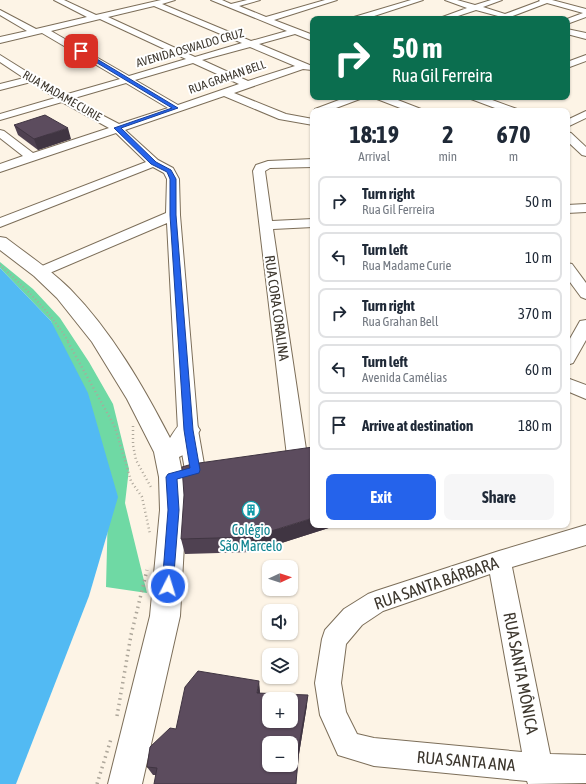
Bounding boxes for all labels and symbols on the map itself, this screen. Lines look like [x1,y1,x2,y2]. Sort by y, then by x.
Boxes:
street label: AVENIDA OSWALDO CRUZ [135,26,246,70]
pin [64,34,98,68]
street label: RUA GRAHAN BELL [187,57,268,97]
street label: RUA MADAME CURIE [20,68,104,124]
street label: RUA CORA CORALINA [262,254,292,362]
building icon: Colégio São Marcelo [241,500,261,520]
place label: Colégio São Marcelo [220,522,282,554]
street label: RUA SANTA BÁRBARA [371,552,501,614]
north arrow [262,560,298,596]
position arrow [147,565,189,607]
street label: RUA SANTA MÔNICA [499,610,543,736]
street label: RUA SANTA ANA [416,747,517,775]

